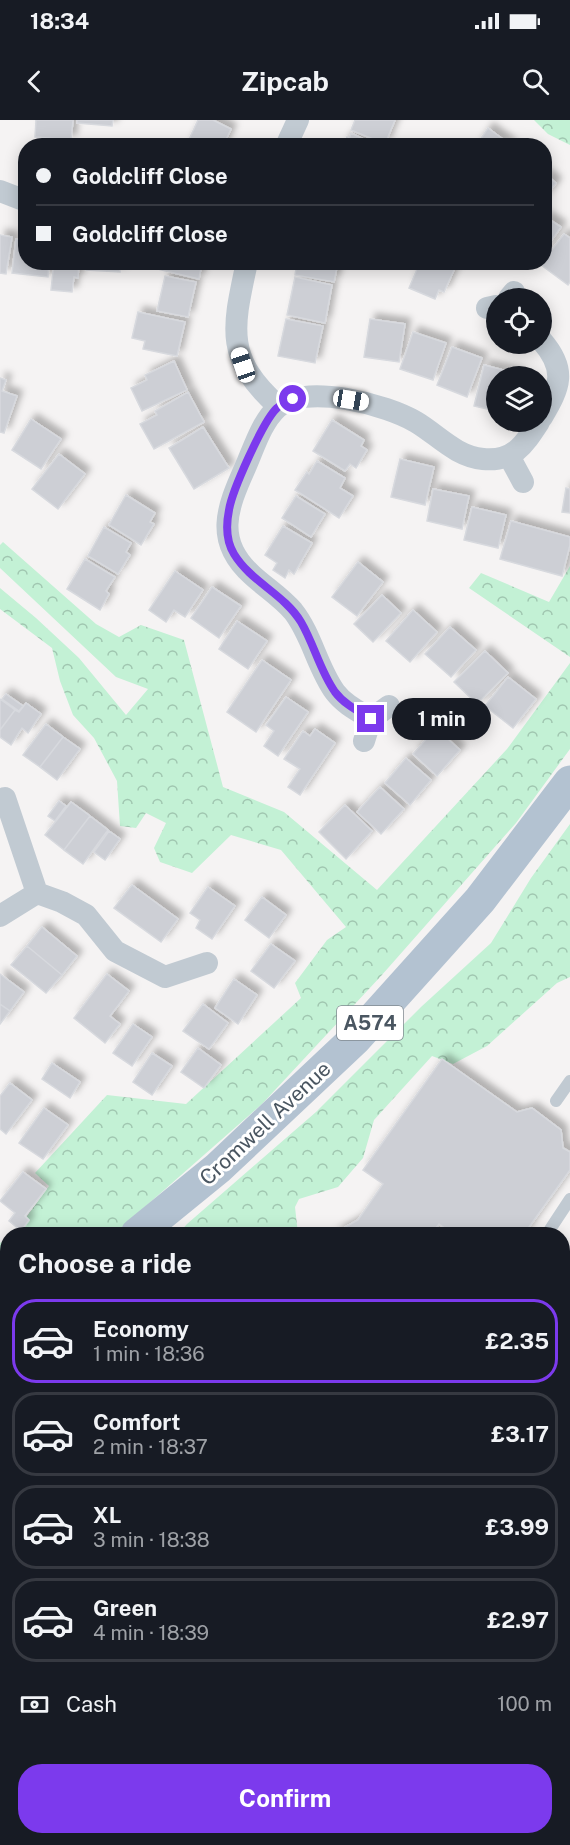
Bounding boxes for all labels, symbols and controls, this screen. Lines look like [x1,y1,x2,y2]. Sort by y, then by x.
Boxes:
text: 18:34 [30,8,89,34]
icon: back [18,65,51,98]
text: Zipcab [241,65,329,97]
icon: search [519,65,552,98]
text: Goldcliff Close [72,163,228,189]
text: Goldcliff Close [72,221,228,247]
map controls [486,288,552,432]
button: locate [486,288,552,354]
car [229,345,257,385]
button: layers [486,366,552,432]
route start [279,385,306,412]
car [332,388,370,412]
callout: 1 min [392,698,491,740]
route end [357,705,384,732]
text: 1 min [417,707,466,731]
road number: A574 [337,1006,403,1040]
street label: Cromwell Avenue [194,1056,336,1190]
text: Choose a ride [18,1247,192,1279]
icon: car [21,1314,75,1368]
text: Economy [93,1316,189,1342]
text: £2.35 [485,1328,549,1354]
text: 1 min · 18:36 [93,1342,205,1366]
icon: car [21,1407,75,1461]
text: Comfort [93,1409,180,1435]
text: £3.17 [491,1421,549,1447]
text: 2 min · 18:37 [93,1435,208,1459]
icon: car [21,1500,75,1554]
text: XL [93,1502,121,1528]
text: £3.99 [485,1514,549,1540]
text: 3 min · 18:38 [93,1528,210,1552]
icon: car [21,1593,75,1647]
text: Green [93,1595,157,1621]
text: £2.97 [487,1607,549,1633]
text: 4 min · 18:39 [93,1621,209,1645]
icon: cash [18,1688,51,1721]
text: Cash [66,1691,117,1717]
text: 100 m [497,1692,552,1716]
button: Confirm [18,1764,552,1833]

